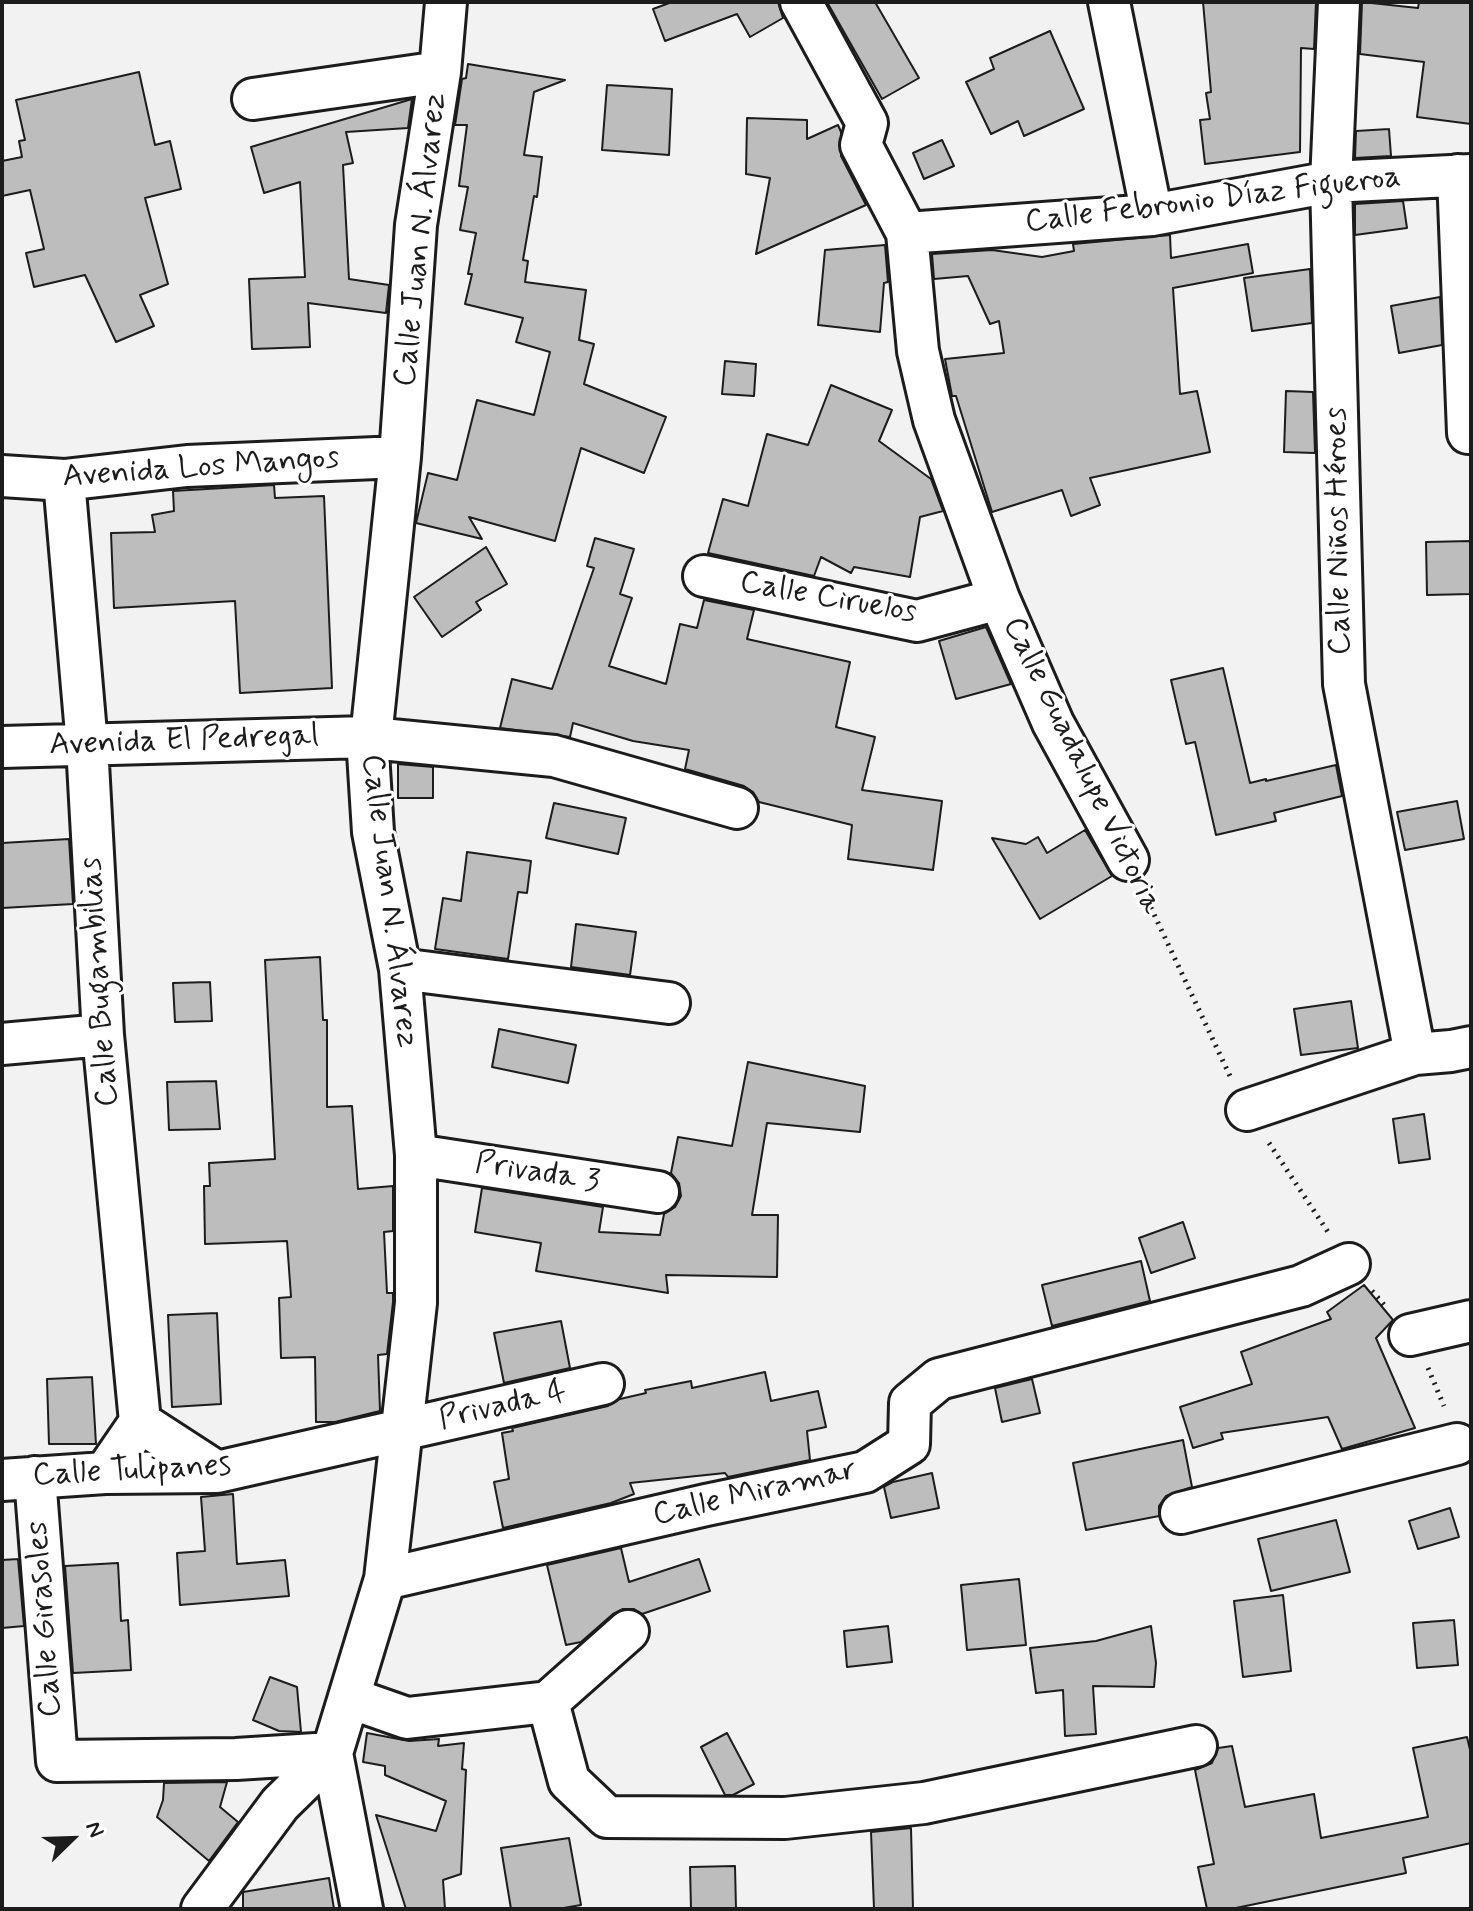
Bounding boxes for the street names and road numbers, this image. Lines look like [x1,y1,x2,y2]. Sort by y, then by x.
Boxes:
street label: Calle Juan N. Álvarez [387,91,457,389]
street label: Calle Febronio Díaz Figueroa [1023,159,1403,243]
street label: Calle Niños Héroes [1319,407,1361,655]
street label: Avenida Los Mangos [61,440,341,498]
street label: Calle Ciruelos [737,565,919,633]
street label: Calle Guadalupe Victoria [992,611,1170,921]
street label: Avenida El Pedregal [49,718,319,766]
street label: Calle Juan N. Álvarez [351,752,425,1050]
street label: Calle Bugambilias [73,856,129,1108]
street label: Privada 3 [472,1145,602,1203]
street label: Privada 4 [435,1374,571,1440]
street label: Calle Tulipanes [32,1448,232,1496]
street label: Calle Miramar [649,1452,861,1536]
street label: Calle Girasoles [20,1520,72,1718]

